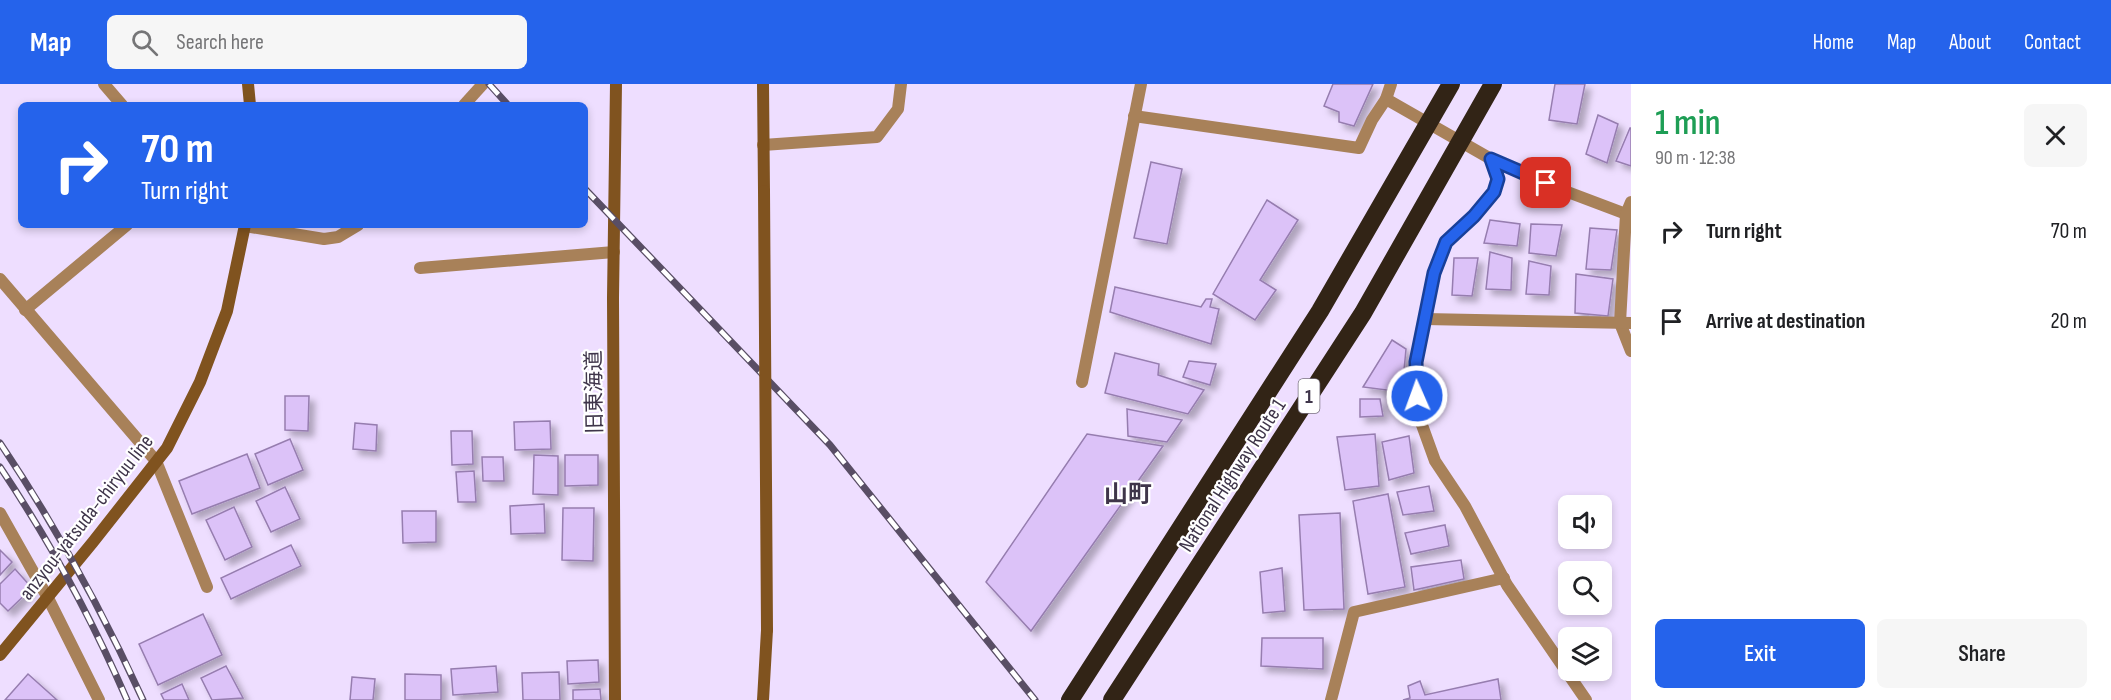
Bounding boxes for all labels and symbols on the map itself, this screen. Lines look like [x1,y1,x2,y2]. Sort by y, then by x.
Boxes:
pin [1520,157,1571,208]
street label: 旧東海道 [581,350,608,434]
position arrow [1385,364,1449,428]
road number: 1 [1298,379,1320,413]
street label: National Highway Route 1 [1174,394,1292,556]
street label: anzyou-yatsuda-chiryuu line [14,430,159,605]
district label: 山町 [1104,480,1152,509]

